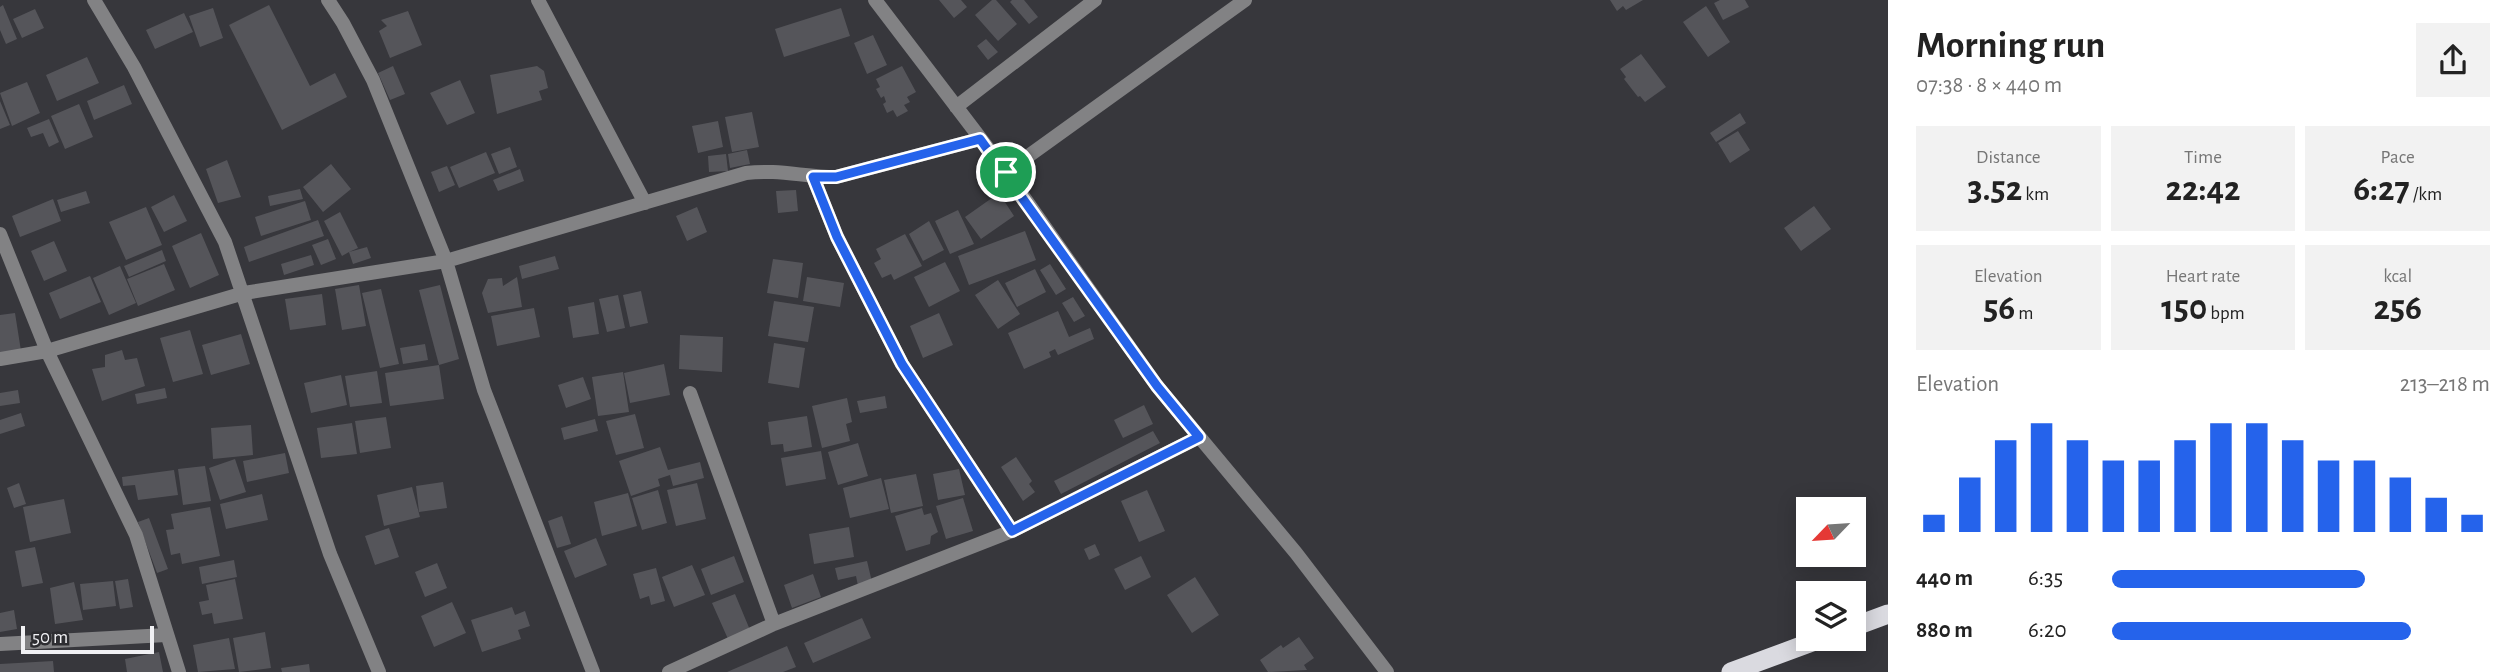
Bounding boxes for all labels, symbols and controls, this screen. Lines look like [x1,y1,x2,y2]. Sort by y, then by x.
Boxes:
button: share [2416,23,2490,97]
text: Morning run [1916,27,2105,65]
text: 07:38 · 8 × 440 m [1916,74,2062,97]
pin [976,142,1036,202]
text: Distance [1976,148,2041,167]
text: Time [2184,148,2222,167]
text: Pace [2381,148,2415,167]
icon: arrive [987,153,1025,191]
text: 3.52 [1967,172,2022,207]
text: 22:42 [2165,172,2241,207]
text: 6:27 [2353,172,2410,207]
text: km [2022,185,2049,204]
text: /km [2410,185,2442,204]
text: Elevation [1974,267,2043,286]
text: Heart rate [2166,267,2240,286]
text: kcal [2383,267,2412,286]
text: 56 [1983,291,2015,326]
text: 150 [2161,291,2207,326]
text: 256 [2373,291,2422,326]
text: m [2015,304,2034,323]
text: bpm [2207,304,2245,323]
text: Elevation [1916,373,1999,396]
text: 213–218 m [2400,373,2490,396]
north arrow [1796,497,1866,567]
map controls [1796,497,1866,651]
text: 440 m [1916,567,1973,590]
text: 6:35 [2028,567,2063,590]
button: layers [1796,581,1866,651]
text: 880 m [1916,619,1973,642]
text: 6:20 [2028,619,2067,642]
scale bar [21,623,154,655]
text: 50 m [32,628,68,647]

